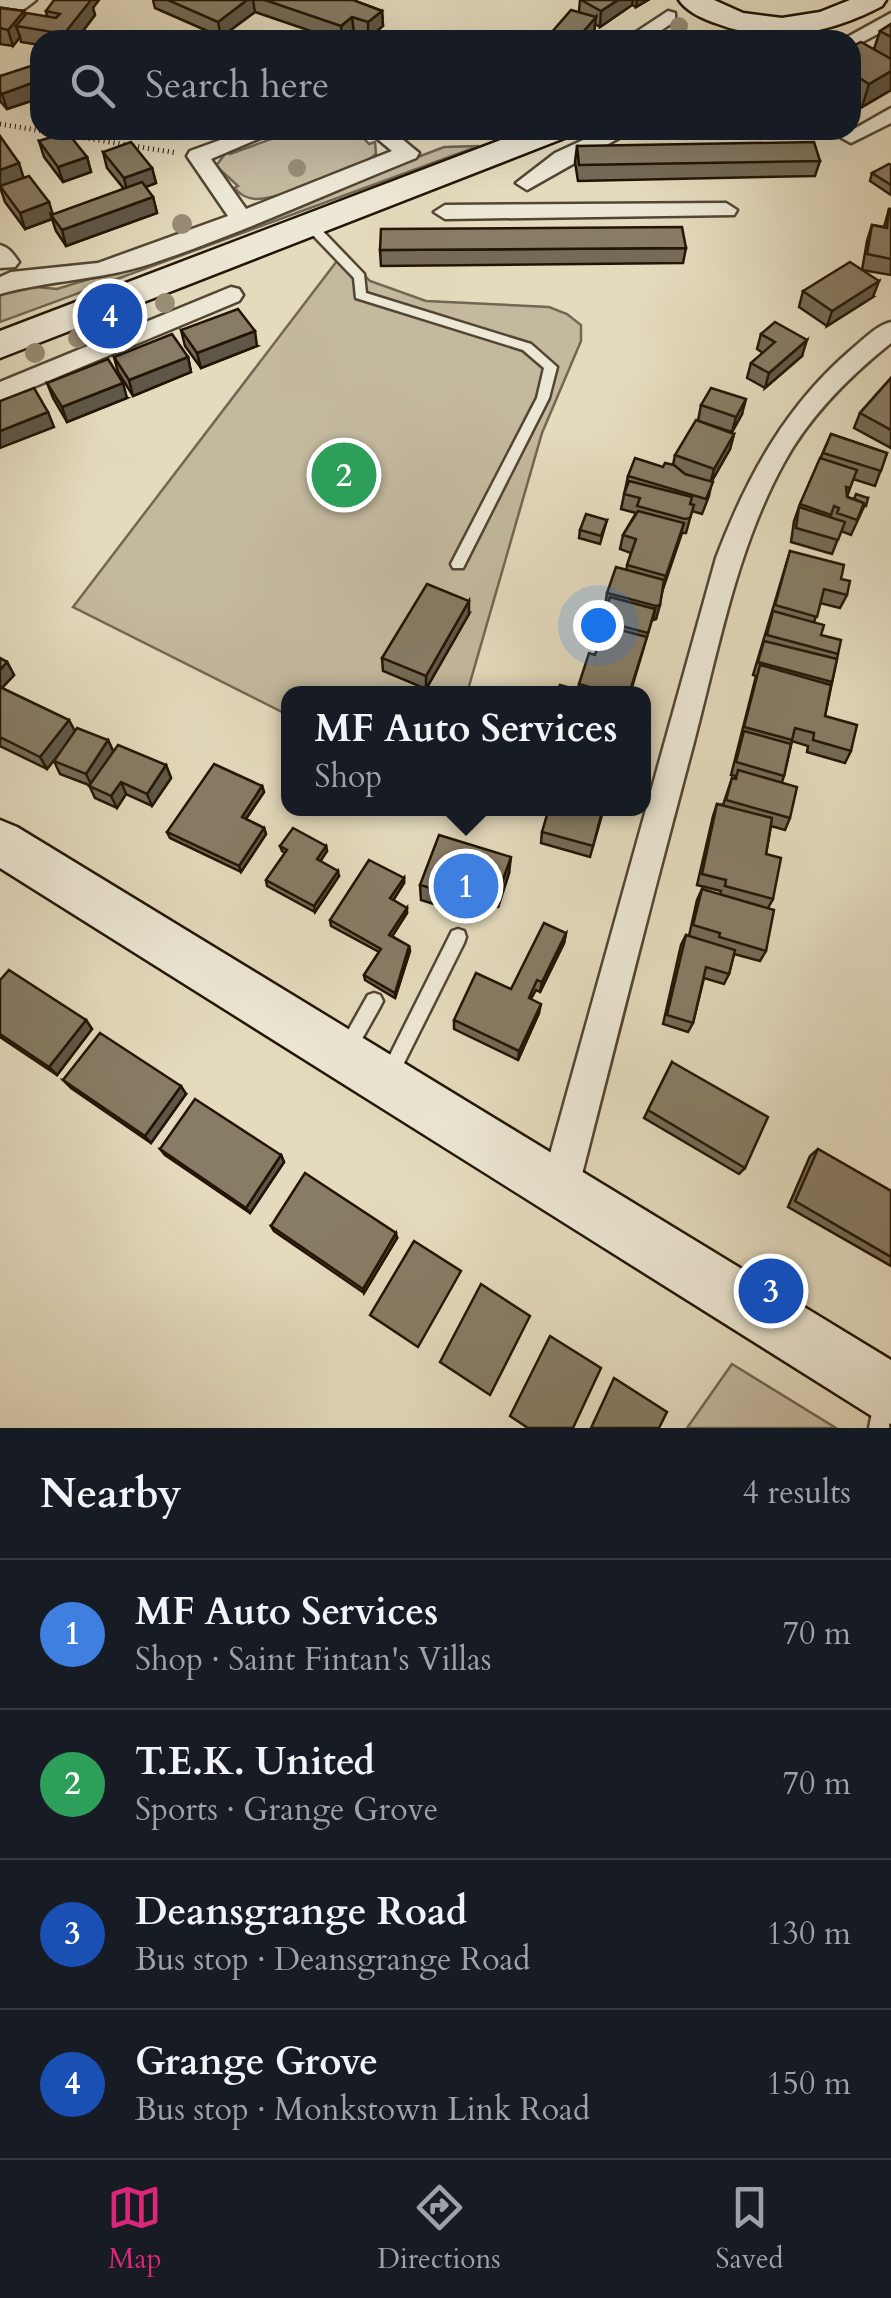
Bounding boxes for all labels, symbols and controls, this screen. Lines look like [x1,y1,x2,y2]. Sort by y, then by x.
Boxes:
search box [30,30,861,140]
icon: search [65,58,120,113]
text: Search here [145,59,329,111]
pin: 4 [78,278,142,354]
pin: 2 [312,438,376,512]
your location [573,600,624,651]
popup [281,686,651,816]
text: MF Auto Services [314,703,618,755]
text: Shop [314,755,382,799]
pin: 1 [434,848,498,924]
pin: 3 [738,1254,804,1328]
text: Nearby [40,1465,182,1522]
text: 4 results [743,1471,851,1515]
text: MF Auto Services [135,1586,438,1638]
text: 1 [64,1612,81,1656]
text: 70 m [783,1612,851,1656]
text: Shop · Saint Fintan's Villas [135,1638,491,1682]
text: T.E.K. United [135,1736,375,1788]
text: 2 [64,1762,81,1806]
text: 70 m [783,1762,851,1806]
text: Sports · Grange Grove [135,1788,438,1832]
text: Deansgrange Road [135,1886,467,1938]
text: 3 [64,1912,81,1956]
text: 130 m [766,1912,851,1956]
text: Bus stop · Deansgrange Road [135,1938,530,1982]
text: Grange Grove [135,2036,378,2088]
text: 4 [64,2062,81,2106]
text: 150 m [766,2062,851,2106]
text: Bus stop · Monkstown Link Road [135,2088,590,2132]
tab: Map [107,2180,162,2278]
tab: Directions [377,2180,501,2278]
tab: Saved [716,2180,784,2278]

